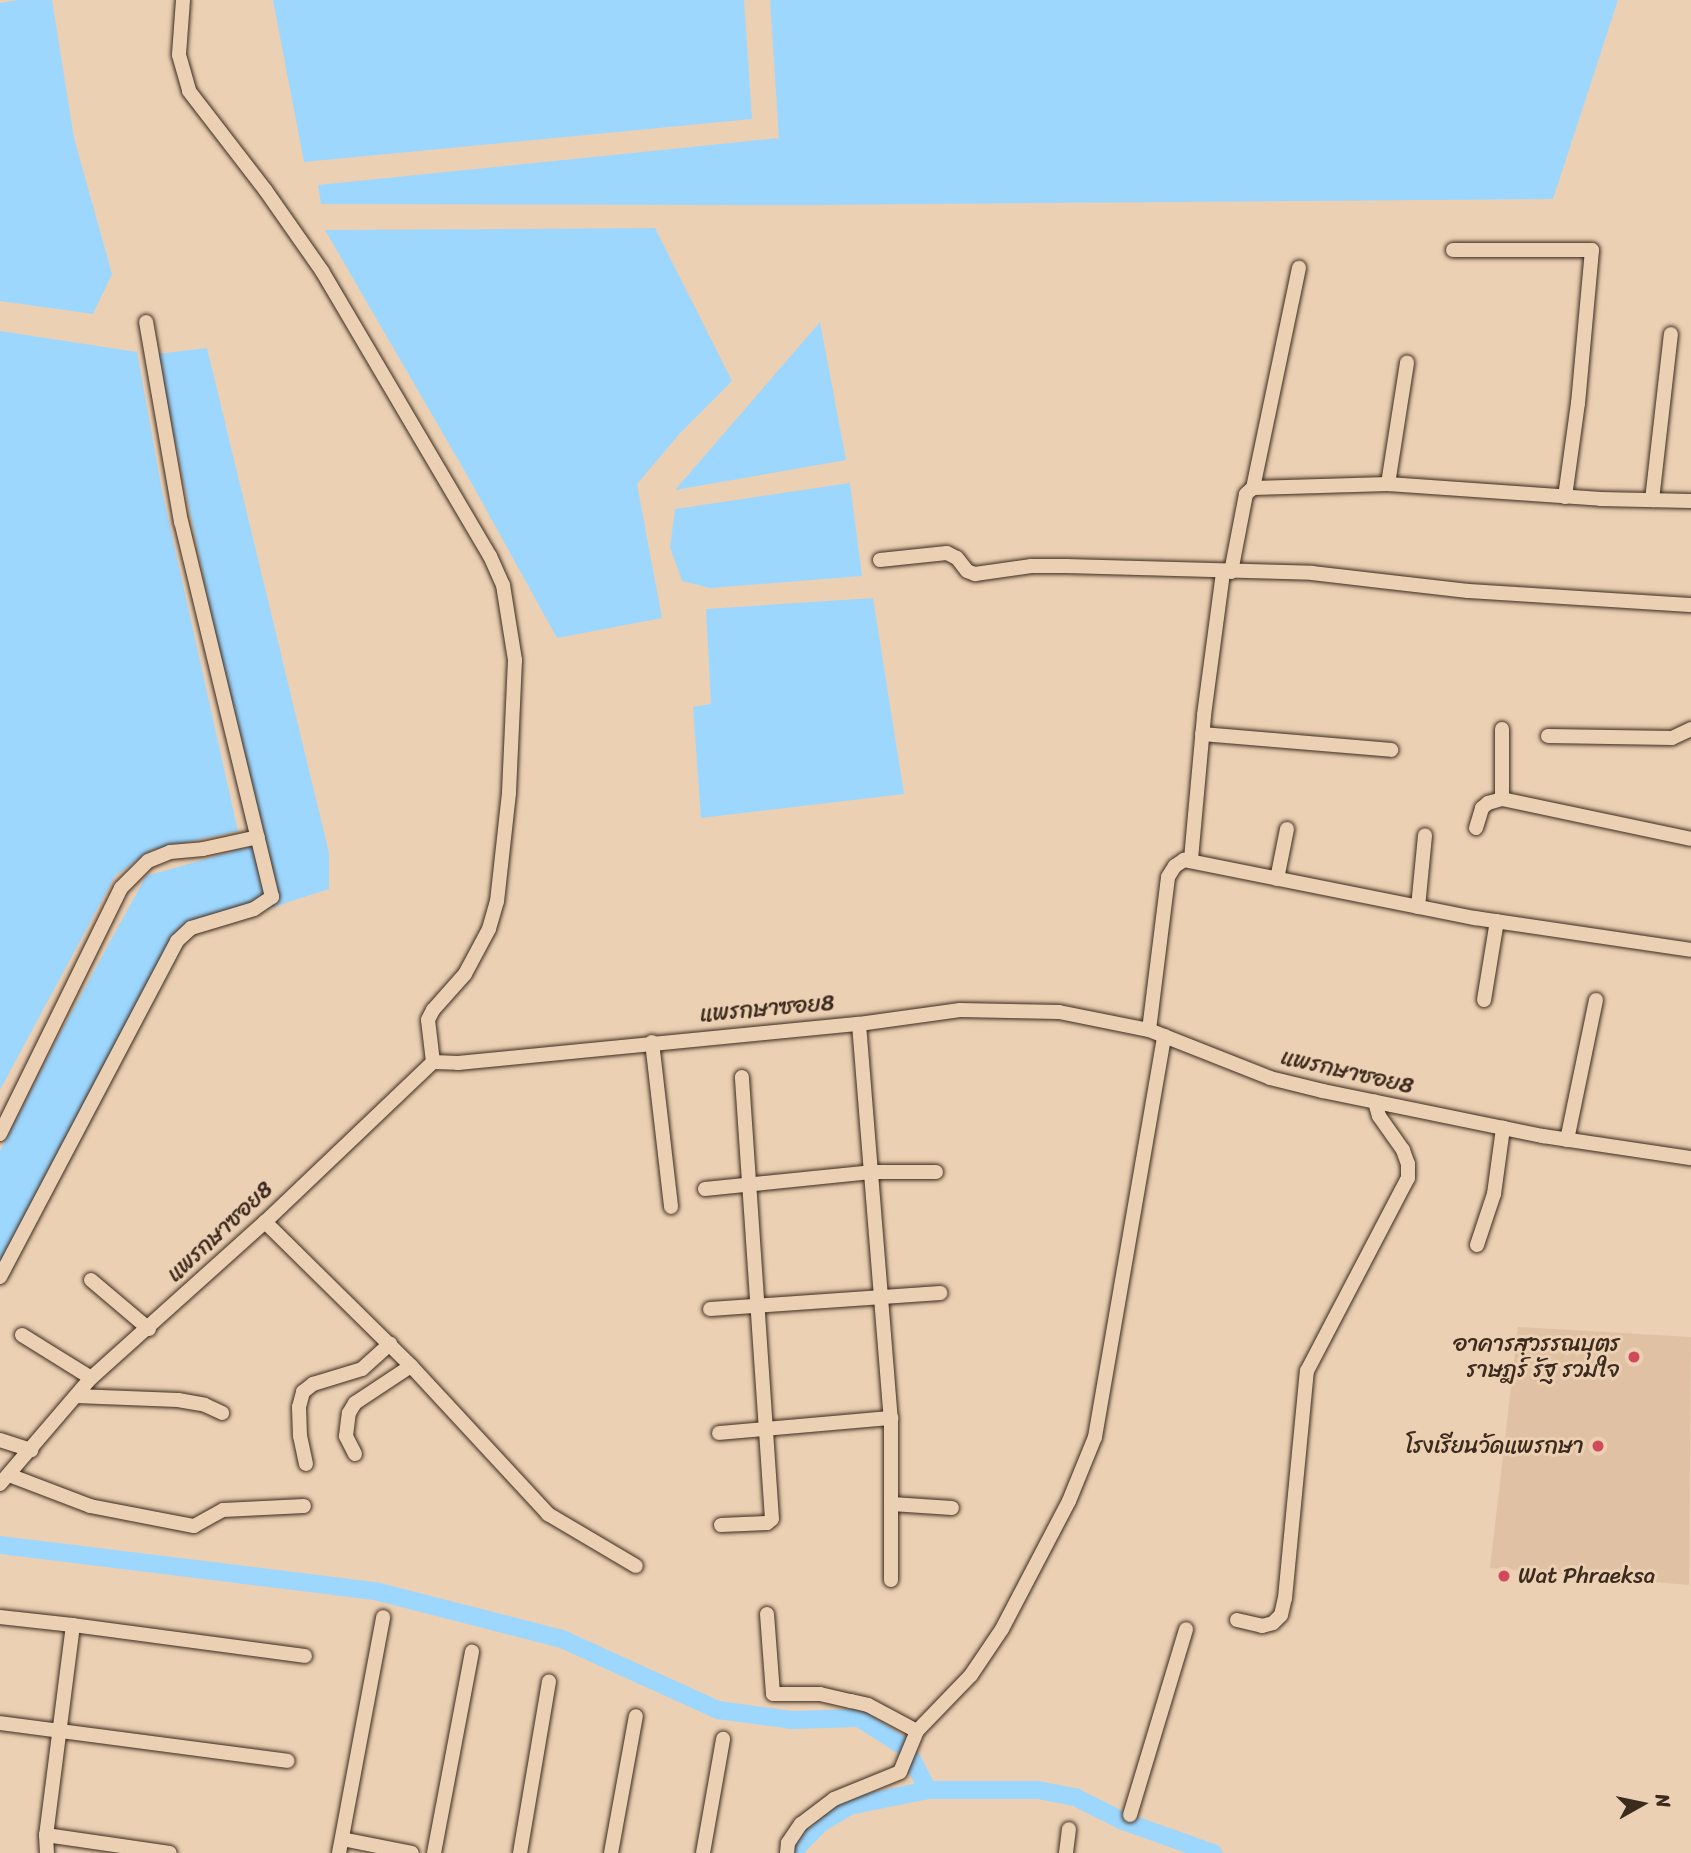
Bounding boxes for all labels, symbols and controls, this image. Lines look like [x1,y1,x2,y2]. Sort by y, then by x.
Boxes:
street label: แพรกษาซอย8 [698,989,836,1029]
street label: แพรกษาซอย8 [1278,1043,1416,1101]
street label: แพรกษาซอย8 [161,1176,279,1288]
place label: อาคารสุวรรณบุตร ราษฎร์ รัฐ รวมใจ [1453,1330,1620,1384]
marker: อาคารสุวรรณบุตร ราษฎร์ รัฐ รวมใจ [1626,1349,1642,1365]
place label: โรงเรียนวัดแพรกษา [1405,1432,1584,1460]
marker: โรงเรียนวัดแพรกษา [1590,1438,1606,1454]
place label: Wat Phraeksa [1518,1562,1656,1590]
marker: Wat Phraeksa [1496,1568,1512,1584]
north arrow [1607,1769,1677,1839]
text: N [1646,1792,1681,1810]

